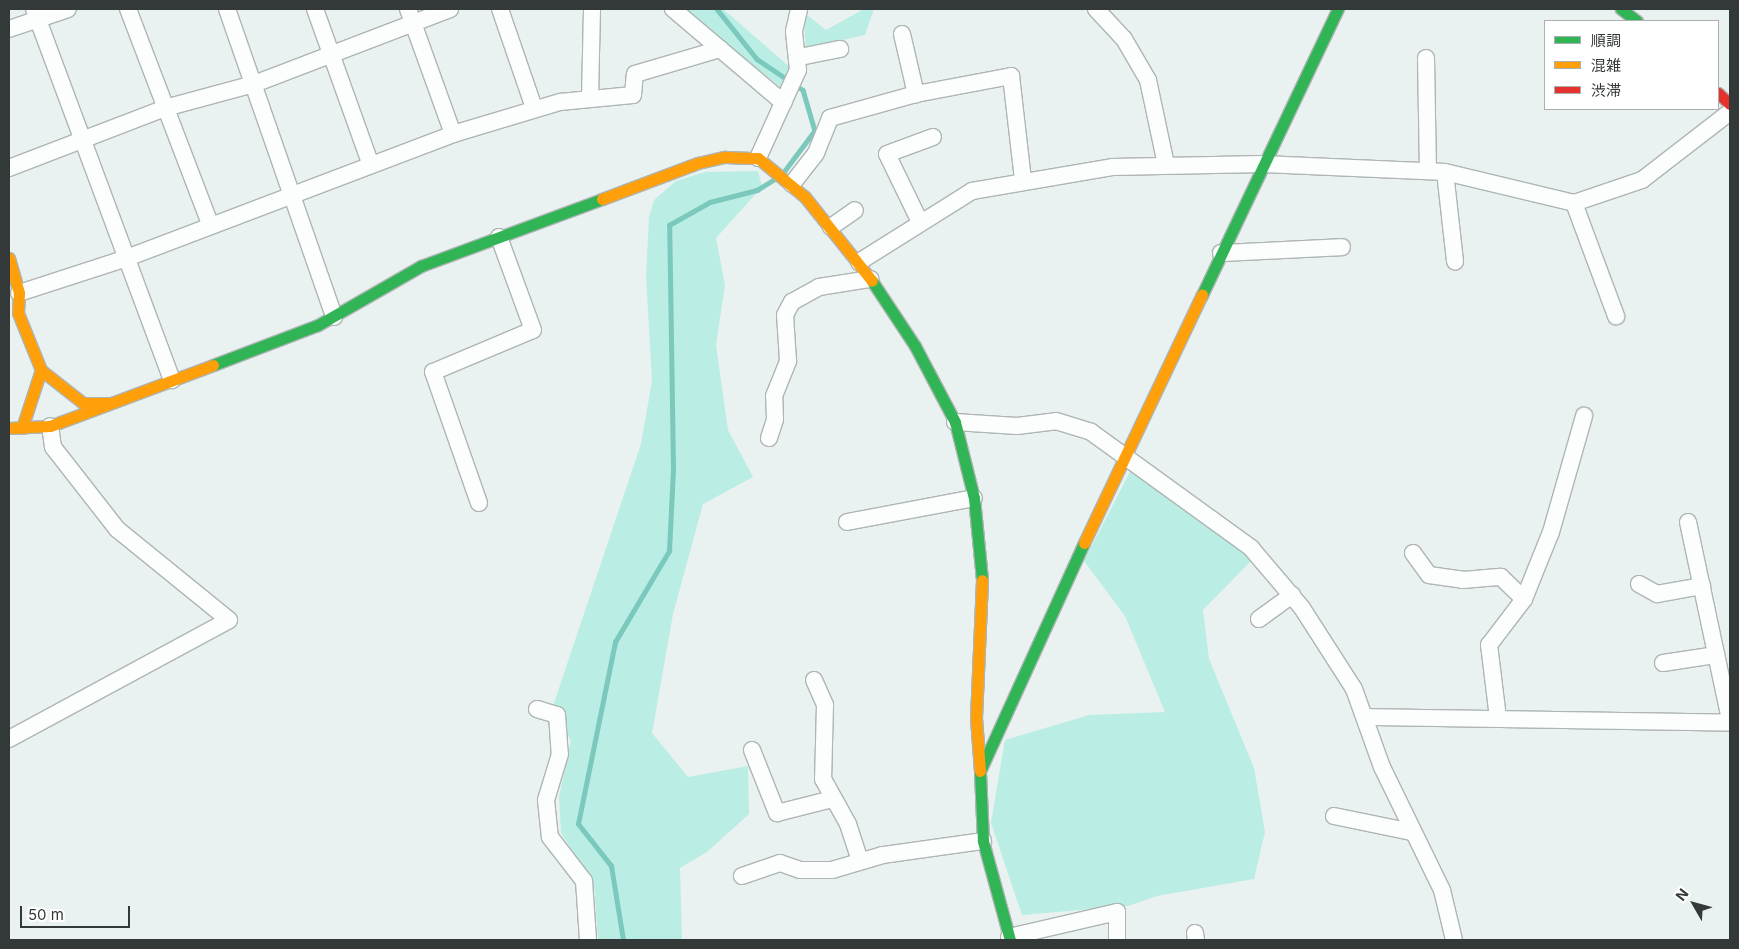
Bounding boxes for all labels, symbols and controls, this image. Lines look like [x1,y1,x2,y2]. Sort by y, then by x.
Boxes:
legend [1544,20,1719,110]
text: 順調 [1591,31,1621,50]
text: 混雑 [1591,56,1621,75]
text: 渋滞 [1591,81,1621,100]
north arrow [1669,879,1719,929]
text: N [1672,885,1692,904]
scale bar [22,896,132,928]
text: 50 m [28,905,64,924]

